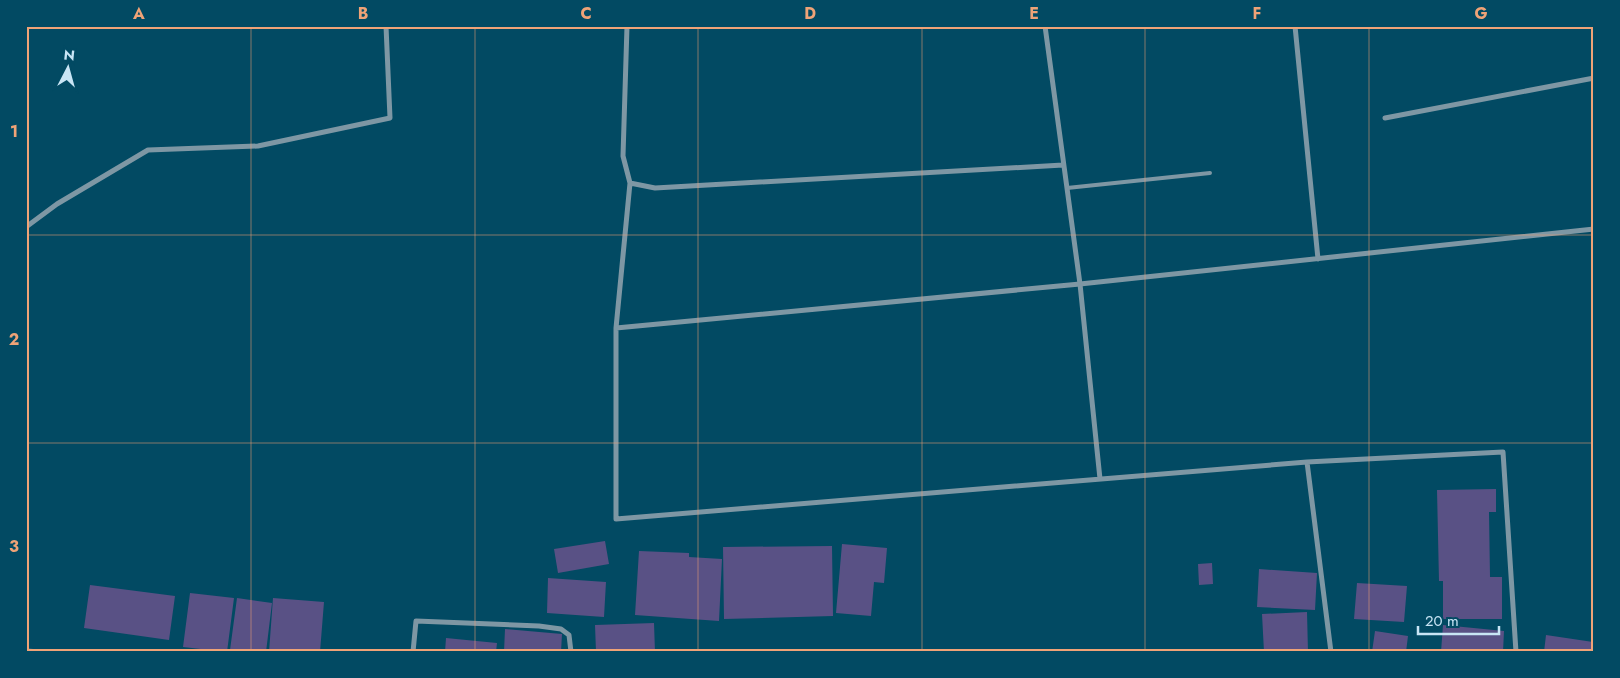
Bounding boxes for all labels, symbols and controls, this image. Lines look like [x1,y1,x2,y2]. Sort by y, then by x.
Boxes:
text: A [132,2,145,25]
text: B [358,2,368,25]
text: C [580,2,592,25]
text: D [804,2,816,25]
text: E [1029,2,1039,25]
text: F [1253,2,1261,25]
text: G [1474,2,1488,25]
north arrow [42,42,92,92]
text: N [63,45,76,66]
text: 1 [10,120,18,143]
text: 2 [9,328,19,351]
text: 3 [9,535,19,558]
scale bar [1418,603,1499,635]
text: 20 m [1425,610,1459,632]

